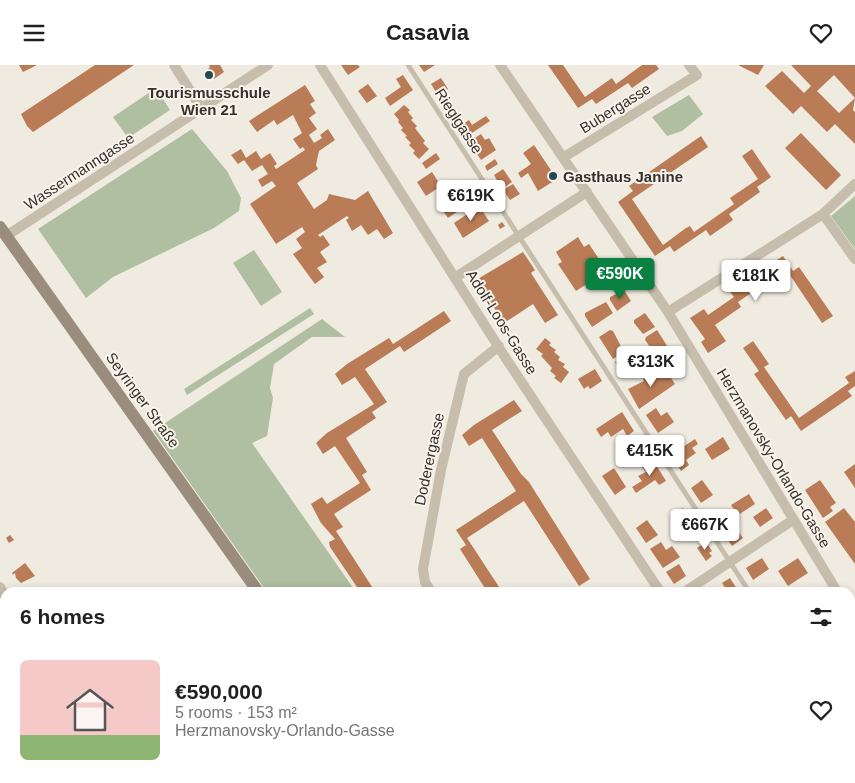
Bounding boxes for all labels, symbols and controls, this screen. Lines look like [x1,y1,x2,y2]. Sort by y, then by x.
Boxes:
icon: menu [20,19,48,47]
icon: heart [807,19,835,47]
text: Casavia [386,20,469,45]
marker: Tourismusschule Wien 21 [203,69,215,81]
street label: Bubergasse [577,80,653,136]
place label: Tourismusschule Wien 21 [147,84,271,118]
street label: Rieglgasse [432,85,486,157]
street label: Wassermanngasse [21,129,137,213]
place label: Gasthaus Janine [563,168,683,185]
marker: Gasthaus Janine [547,170,559,182]
pin: €619K [436,179,506,222]
text: €619K [447,187,495,204]
pin: €590K [585,257,655,300]
pin: €181K [721,259,791,302]
text: €590K [596,265,644,282]
street label: Adolf-Loos-Gasse [463,267,541,377]
text: €181K [732,267,780,284]
pin: €313K [616,345,686,388]
street label: Seyringer Straße [103,349,183,451]
text: €313K [627,353,675,370]
street label: Herzmanovsky-Orlando-Gasse [714,365,834,551]
street label: Doderergasse [411,411,447,507]
pin: €415K [615,435,685,477]
text: €415K [626,442,674,459]
pin: €667K [670,509,740,551]
text: €667K [681,516,729,533]
icon: filters [807,603,835,631]
text: 6 homes [20,605,105,628]
icon: home [60,680,120,740]
text: €590,000 [175,680,263,703]
icon: heart [807,696,835,724]
text: 5 rooms · 153 m² [175,704,297,721]
text: Herzmanovsky-Orlando-Gasse [175,722,395,739]

